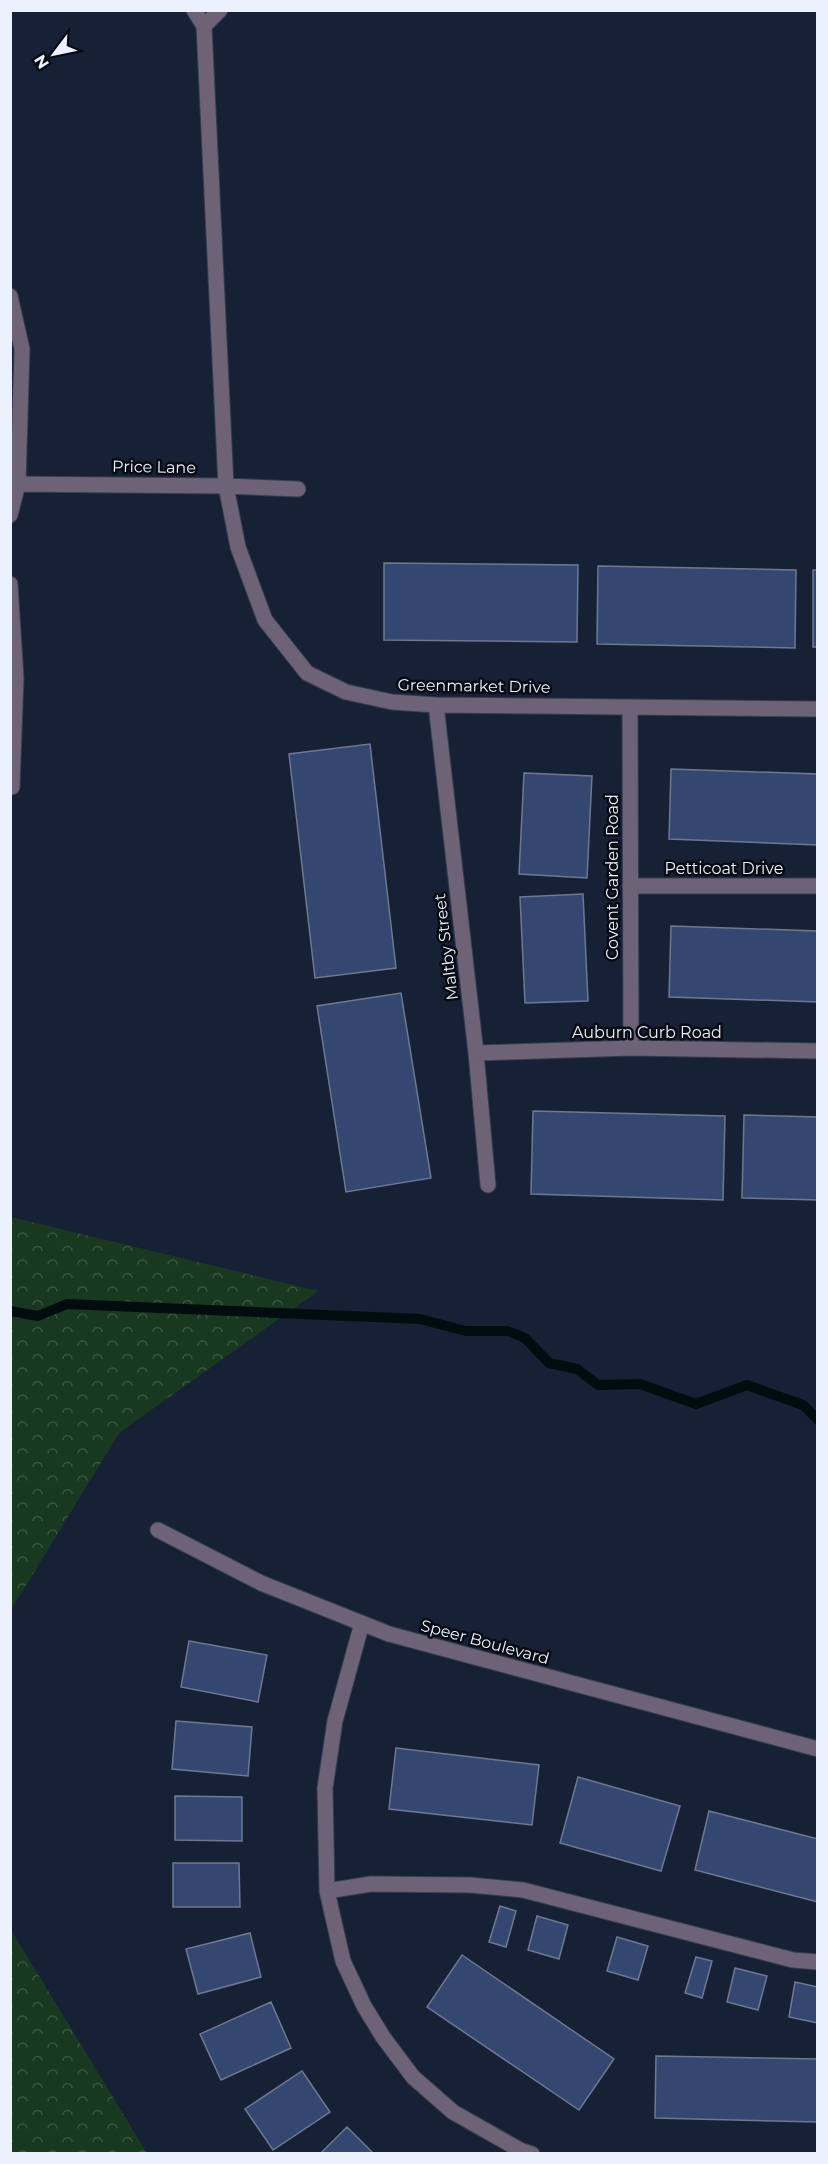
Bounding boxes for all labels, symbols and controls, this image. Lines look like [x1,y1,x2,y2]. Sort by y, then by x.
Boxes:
north arrow [24,24,84,84]
text: N [30,51,53,72]
street label: Price Lane [112,457,196,477]
street label: Greenmarket Drive [397,675,551,697]
street label: Covent Garden Road [603,794,622,960]
street label: Petticoat Drive [665,859,783,878]
street label: Maltby Street [430,892,462,1001]
street label: Auburn Curb Road [572,1023,722,1042]
street label: Speer Boulevard [419,1616,551,1668]

